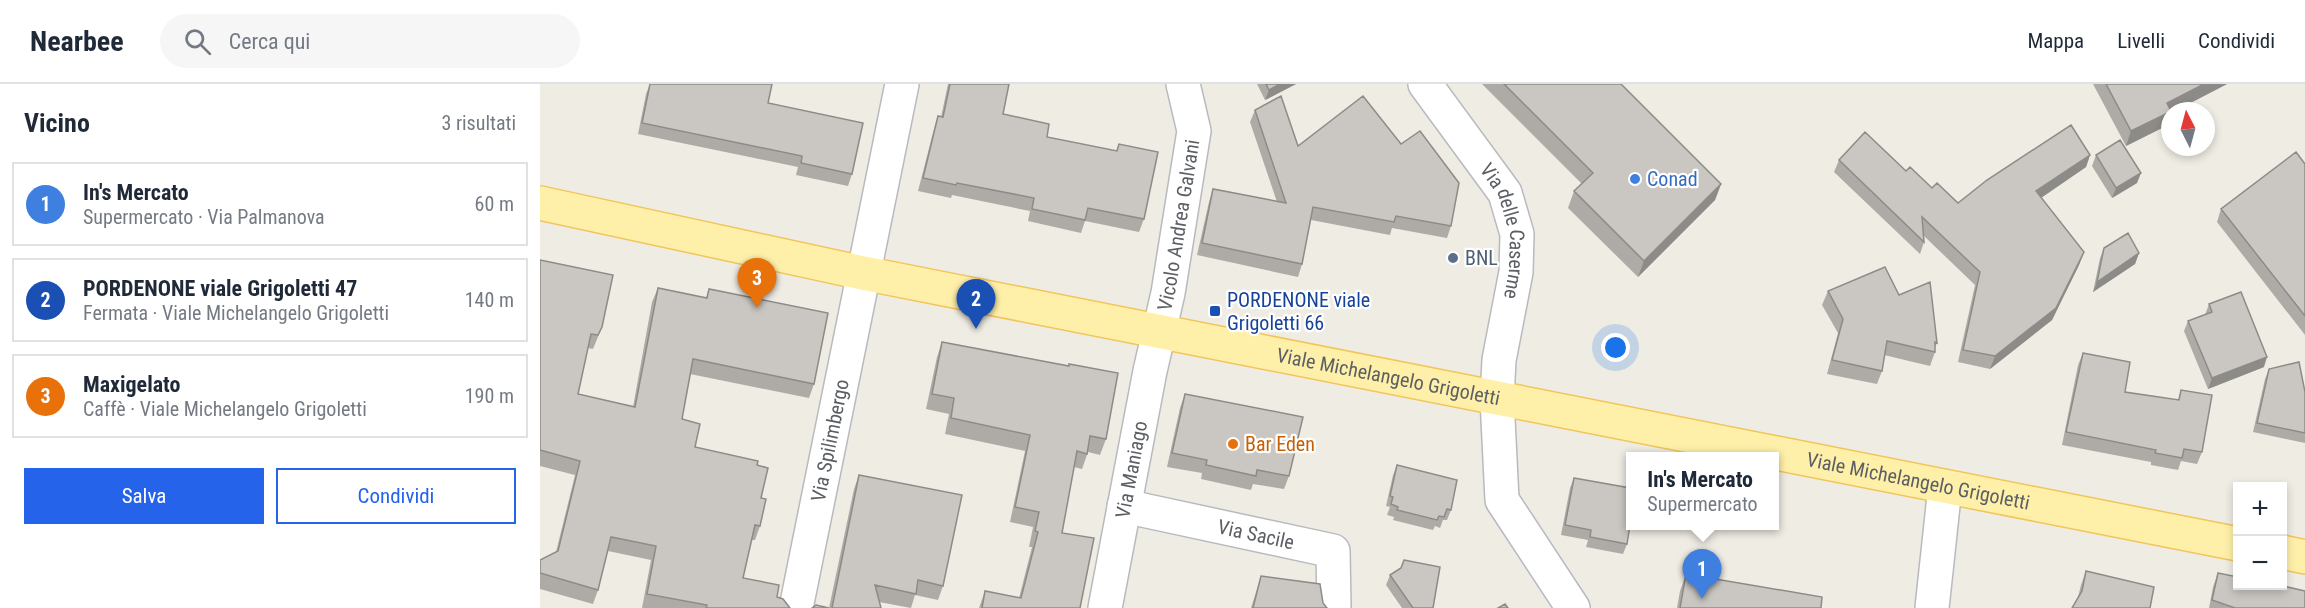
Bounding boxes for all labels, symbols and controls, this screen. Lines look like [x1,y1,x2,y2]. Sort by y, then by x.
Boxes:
search box [160,14,580,68]
text: Nearbee [30,25,124,58]
icon: search [181,25,214,58]
text: Cerca qui [229,29,310,54]
text: Mappa [2027,29,2084,53]
text: Livelli [2117,29,2165,53]
text: Condividi [2198,29,2275,53]
north arrow [2161,102,2215,156]
text: Vicino [24,108,90,138]
text: 3 risultati [441,111,516,135]
street label: Vicolo Andrea Galvani [1152,138,1204,313]
street label: Via delle Caserme [1475,158,1529,301]
place label: Conad [1647,167,1698,191]
marker: Conad [1628,172,1642,186]
text: In's Mercato [83,180,189,205]
text: 1 [40,192,51,216]
text: 60 m [475,192,514,216]
text: Supermercato · Via Palmanova [83,205,325,229]
place label: BNL [1465,246,1498,270]
marker: BNL [1446,251,1460,265]
pin: 3 [738,258,776,308]
text: PORDENONE viale Grigoletti 47 [83,276,357,301]
pin: 2 [956,280,996,329]
text: 2 [40,288,51,312]
text: 140 m [465,288,514,312]
place label: PORDENONE viale Grigoletti 66 [1227,288,1370,335]
text: Fermata · Viale Michelangelo Grigoletti [83,301,389,325]
marker: PORDENONE viale Grigoletti 66 [1208,304,1222,318]
your location [1601,333,1630,362]
street label: Viale Michelangelo Grigoletti [1275,343,1502,410]
text: Maxigelato [83,372,180,397]
street label: Via Spilimbergo [806,377,854,504]
text: 3 [40,384,51,408]
text: 190 m [465,384,514,408]
text: Caffè · Viale Michelangelo Grigoletti [83,397,367,421]
street label: Via Maniago [1110,419,1152,520]
place label: Bar Eden [1245,432,1315,456]
marker: Bar Eden [1226,437,1240,451]
street label: Viale Michelangelo Grigoletti [1804,447,2032,515]
popup [1626,452,1779,530]
text: In's Mercato [1647,467,1753,492]
button: Salva [24,468,264,524]
button: Condividi [276,468,516,524]
map controls [2233,482,2287,590]
button: + [2233,482,2287,536]
text: Supermercato [1647,492,1758,516]
street label: Via Sacile [1215,514,1297,554]
button: − [2233,536,2287,590]
pin: 1 [1682,550,1722,599]

